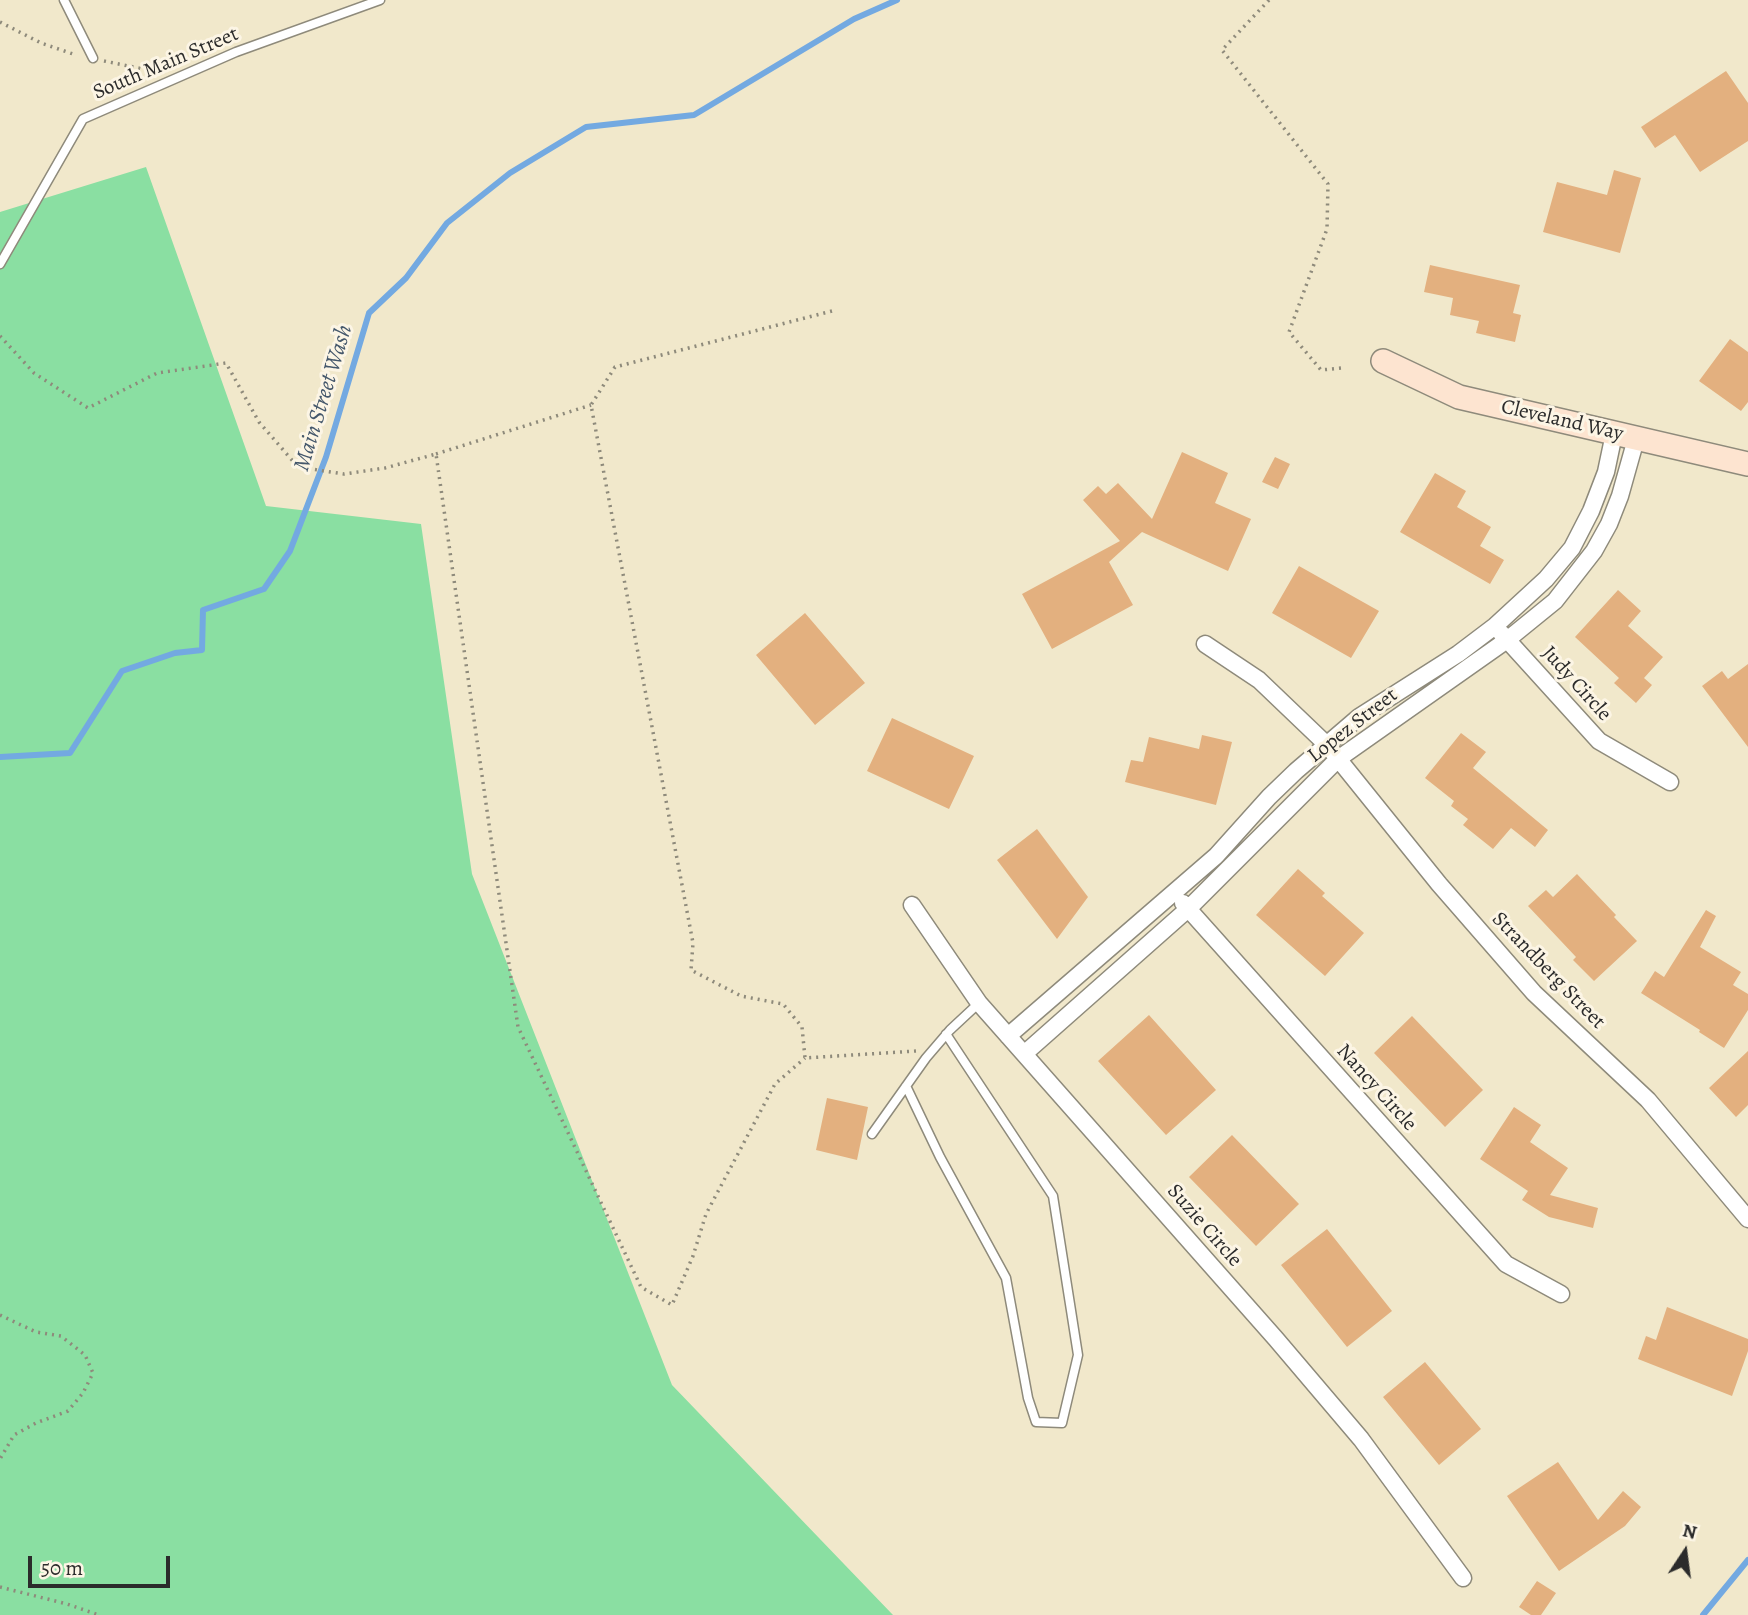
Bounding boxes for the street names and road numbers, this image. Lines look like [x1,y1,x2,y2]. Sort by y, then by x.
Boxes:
street label: South Main Street [90,22,242,106]
street label: Cleveland Way [1498,395,1626,447]
street label: Judy Circle [1536,641,1616,727]
street label: Lopez Street [1303,683,1403,769]
street label: Strandberg Street [1486,907,1610,1035]
street label: Nancy Circle [1330,1039,1422,1137]
street label: Suzie Circle [1161,1179,1247,1273]

